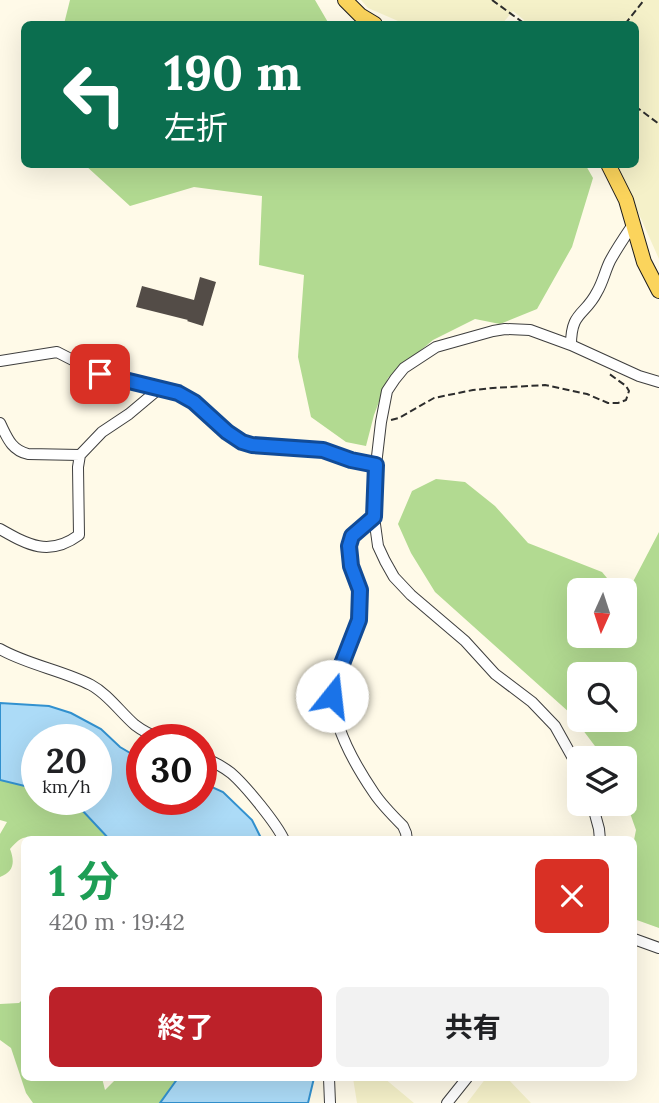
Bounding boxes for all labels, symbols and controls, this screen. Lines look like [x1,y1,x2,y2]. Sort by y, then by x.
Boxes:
text: 190 m [164,41,301,103]
icon: left [49,49,140,140]
text: 左折 [164,107,228,148]
pin [70,344,130,404]
icon: arrive [81,355,119,393]
north arrow [567,578,637,648]
map controls [567,578,637,816]
position arrow [295,659,369,733]
button: search [567,662,637,732]
speed limit sign: 30 [126,724,217,815]
text: 20 [46,738,87,783]
button: layers [567,746,637,816]
text: km/h [42,775,91,798]
text: 1 分 [49,854,119,908]
button: close [535,859,609,933]
text: 420 m · 19:42 [49,907,185,936]
button: 終了 [49,987,322,1067]
button: 共有 [336,987,609,1067]

